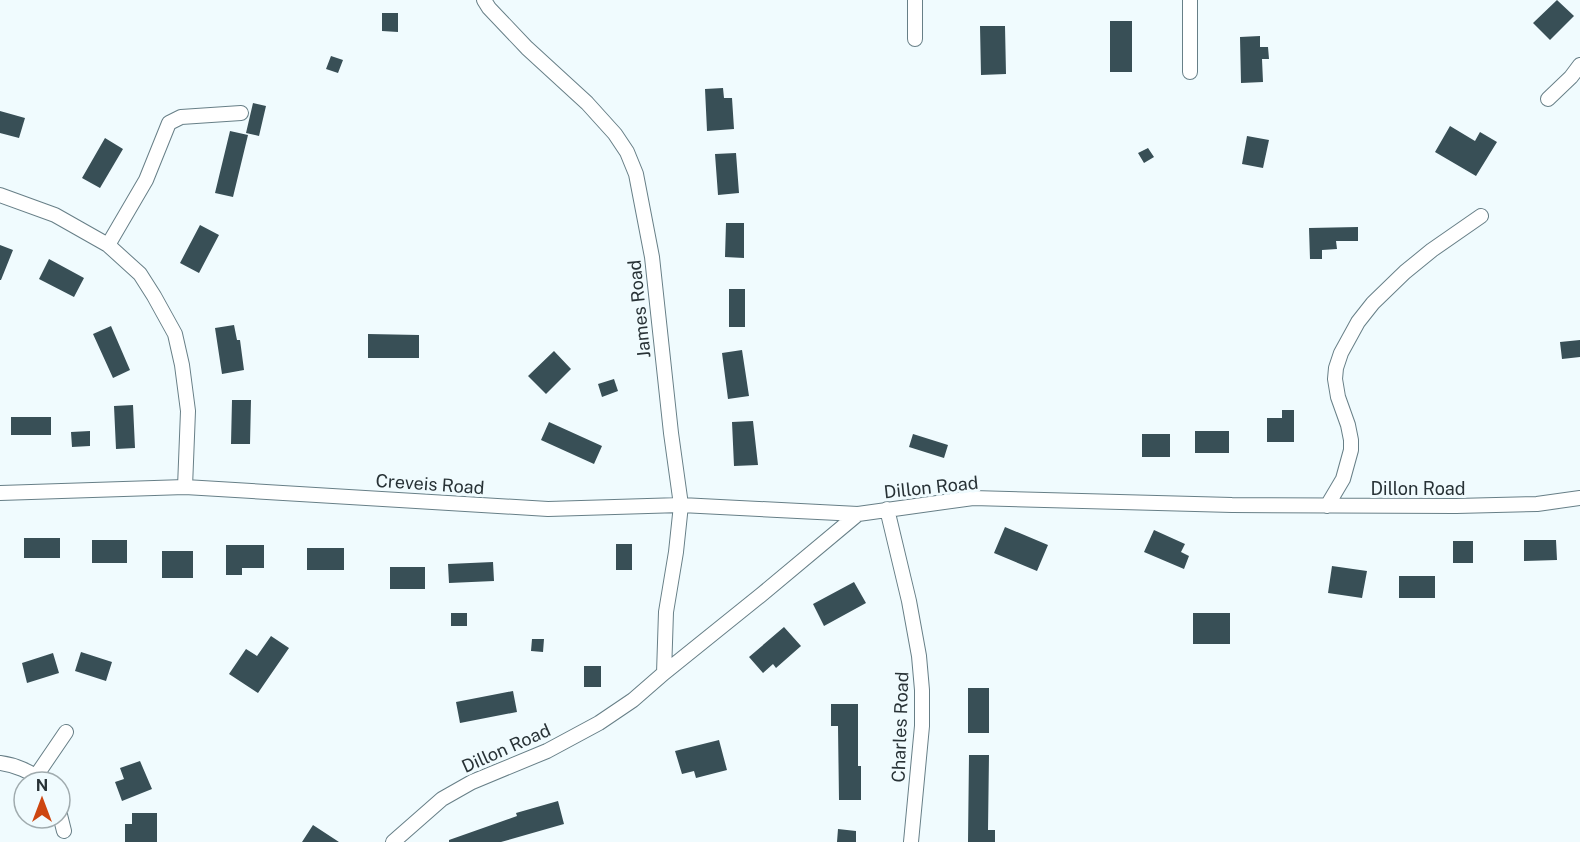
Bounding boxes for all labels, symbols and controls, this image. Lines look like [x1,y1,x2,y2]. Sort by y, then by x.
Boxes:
street label: James Road [623,259,655,359]
street label: Creveis Road [375,470,485,498]
street label: Dillon Road [883,472,979,502]
street label: Dillon Road [1371,478,1465,499]
street label: Charles Road [888,671,912,783]
street label: Dillon Road [458,719,554,777]
north arrow [12,770,72,830]
text: N [36,776,48,795]

